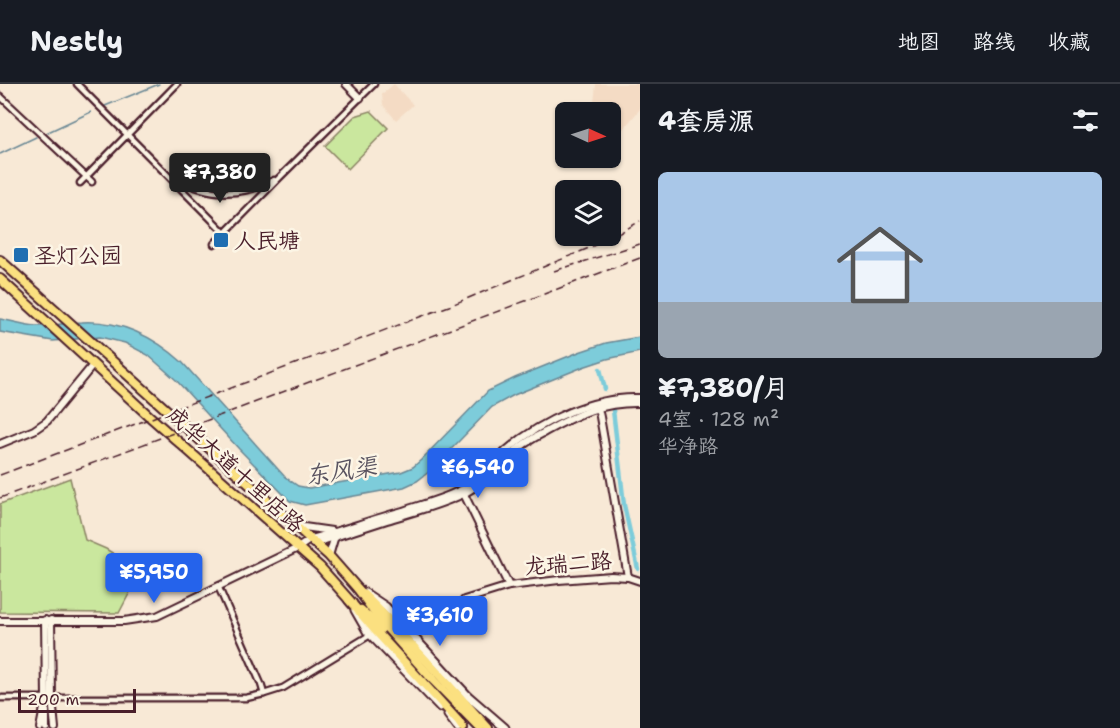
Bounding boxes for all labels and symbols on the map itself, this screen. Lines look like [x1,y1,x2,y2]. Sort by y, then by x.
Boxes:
north arrow [555,102,621,168]
pin: ¥7,380 [171,153,269,204]
place label: 人民塘 [234,226,300,255]
marker: 人民塘 [212,231,230,249]
place label: 圣灯公园 [34,241,122,270]
marker: 圣灯公园 [12,246,30,264]
street label: 成华大道十里店路 [161,400,311,539]
pin: ¥6,540 [429,448,527,499]
water label: 东风渠 [303,450,381,492]
street label: 龙瑞二路 [523,546,613,581]
pin: ¥5,950 [105,553,203,604]
pin: ¥3,610 [391,596,489,647]
scale bar [18,686,136,714]

